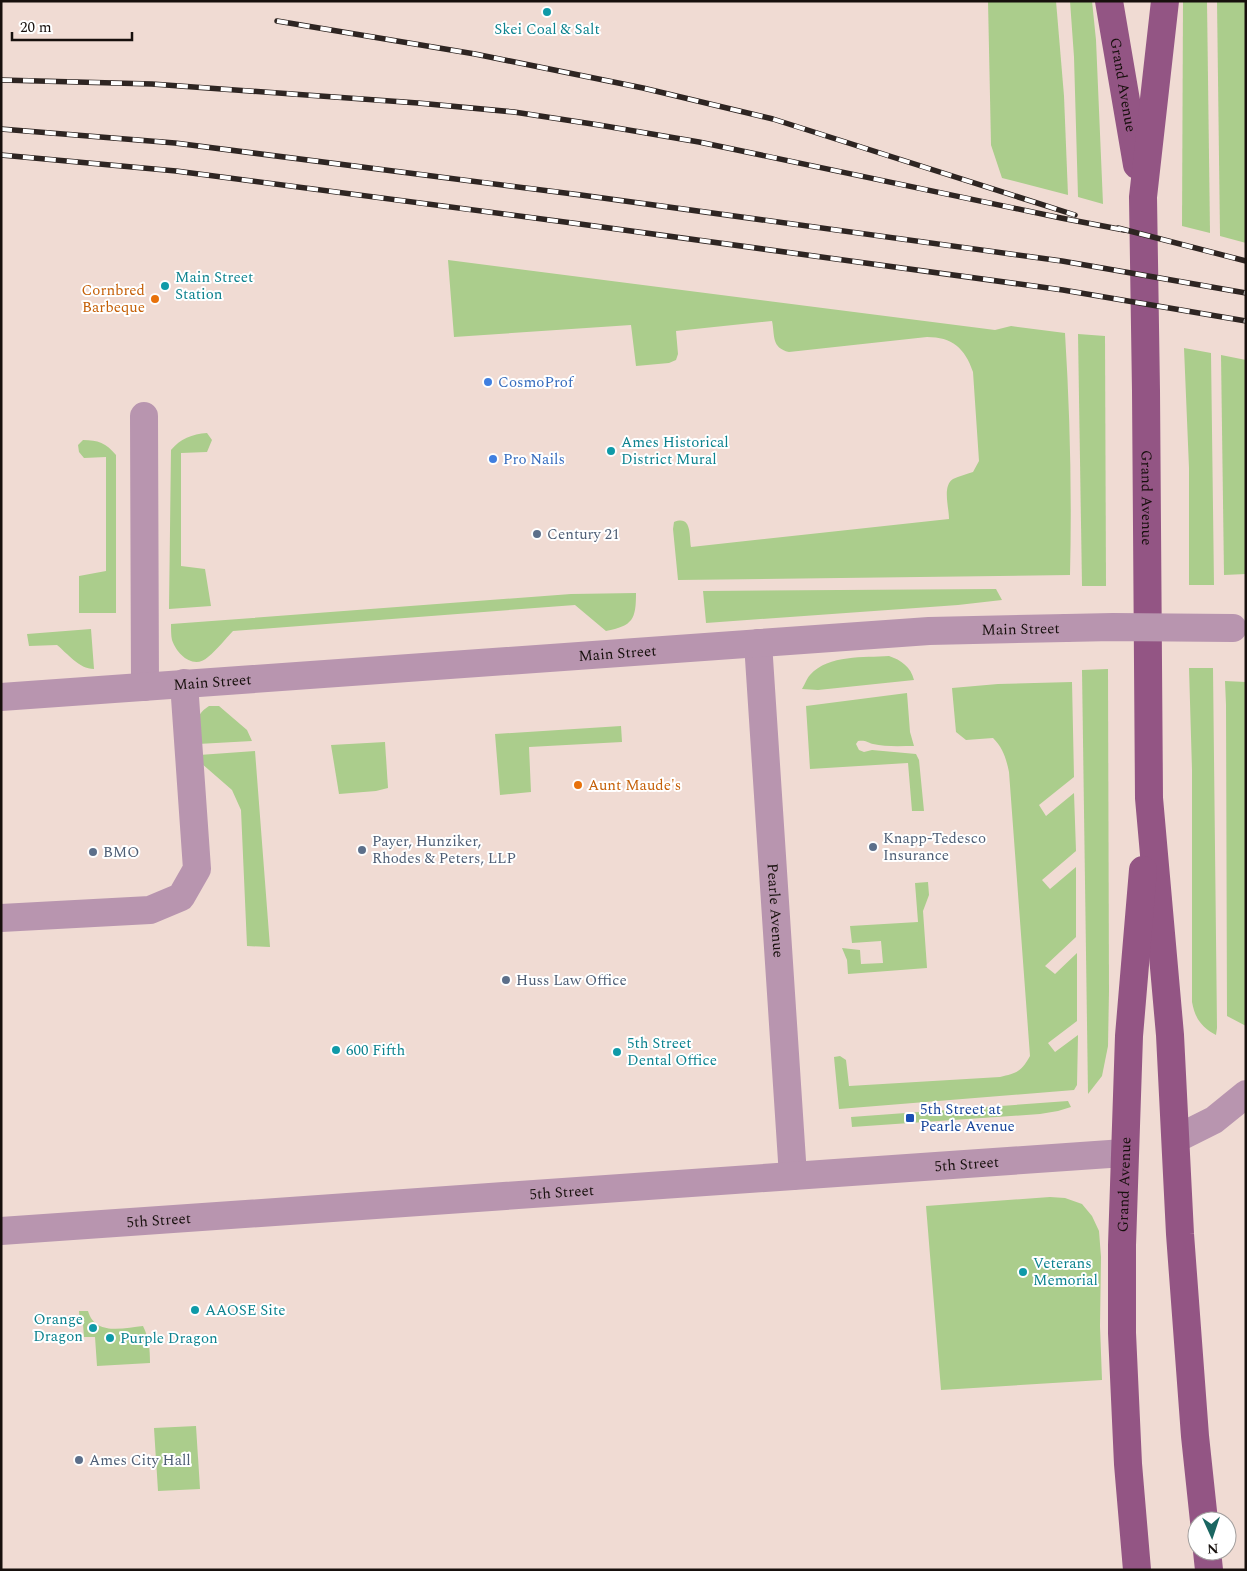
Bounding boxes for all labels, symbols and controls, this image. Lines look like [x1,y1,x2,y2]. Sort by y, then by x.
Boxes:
marker: Skei Coal & Salt [541,6,553,18]
scale bar [12,10,132,42]
text: 20 m [20,16,52,39]
place label: Skei Coal & Salt [494,18,600,41]
street label: Grand Avenue [1104,36,1143,134]
place label: Main Street Station [175,266,253,306]
place label: Cornbred Barbeque [81,279,145,319]
marker: Main Street Station [159,280,171,292]
marker: Cornbred Barbeque [149,293,161,305]
place label: CosmoProf [498,371,575,394]
marker: CosmoProf [482,376,494,388]
place label: Ames Historical District Mural [621,431,729,471]
marker: Ames Historical District Mural [605,445,617,457]
place label: Pro Nails [503,448,565,471]
street label: Grand Avenue [1135,450,1159,546]
marker: Pro Nails [487,453,499,465]
place label: Century 21 [547,523,620,546]
marker: Century 21 [531,528,543,540]
street label: Main Street [981,617,1060,641]
street label: Main Street [578,639,657,667]
street label: Main Street [173,668,252,696]
place label: Aunt Maude's [588,774,681,797]
marker: Aunt Maude's [572,779,584,791]
place label: Knapp-Tedesco Insurance [883,827,986,867]
place label: Payer, Hunziker, Rhodes & Peters, LLP [372,830,516,870]
place label: BMO [103,841,139,864]
marker: Knapp-Tedesco Insurance [867,841,879,853]
marker: Payer, Hunziker, Rhodes & Peters, LLP [356,844,368,856]
marker: BMO [87,846,99,858]
street label: Pearle Avenue [761,862,790,959]
place label: Huss Law Office [516,969,627,992]
marker: Huss Law Office [500,974,512,986]
place label: 5th Street Dental Office [627,1032,717,1072]
place label: 600 Fifth [346,1039,405,1062]
marker: 600 Fifth [330,1044,342,1056]
marker: 5th Street Dental Office [611,1046,623,1058]
place label: 5th Street at Pearle Avenue [920,1098,1015,1138]
marker: 5th Street at Pearle Avenue [904,1112,916,1124]
street label: Grand Avenue [1111,1136,1137,1233]
street label: 5th Street [934,1150,1000,1178]
street label: 5th Street [529,1178,595,1206]
street label: 5th Street [126,1206,192,1234]
place label: Veterans Memorial [1033,1252,1098,1292]
marker: Veterans Memorial [1017,1266,1029,1278]
place label: AAOSE Site [205,1299,286,1322]
marker: AAOSE Site [189,1304,201,1316]
place label: Orange Dragon [33,1308,83,1348]
marker: Orange Dragon [87,1322,99,1334]
place label: Purple Dragon [120,1327,218,1350]
marker: Purple Dragon [104,1332,116,1344]
place label: Ames City Hall [89,1449,191,1472]
marker: Ames City Hall [73,1454,85,1466]
north arrow [1187,1511,1237,1561]
text: N [1206,1538,1219,1559]

